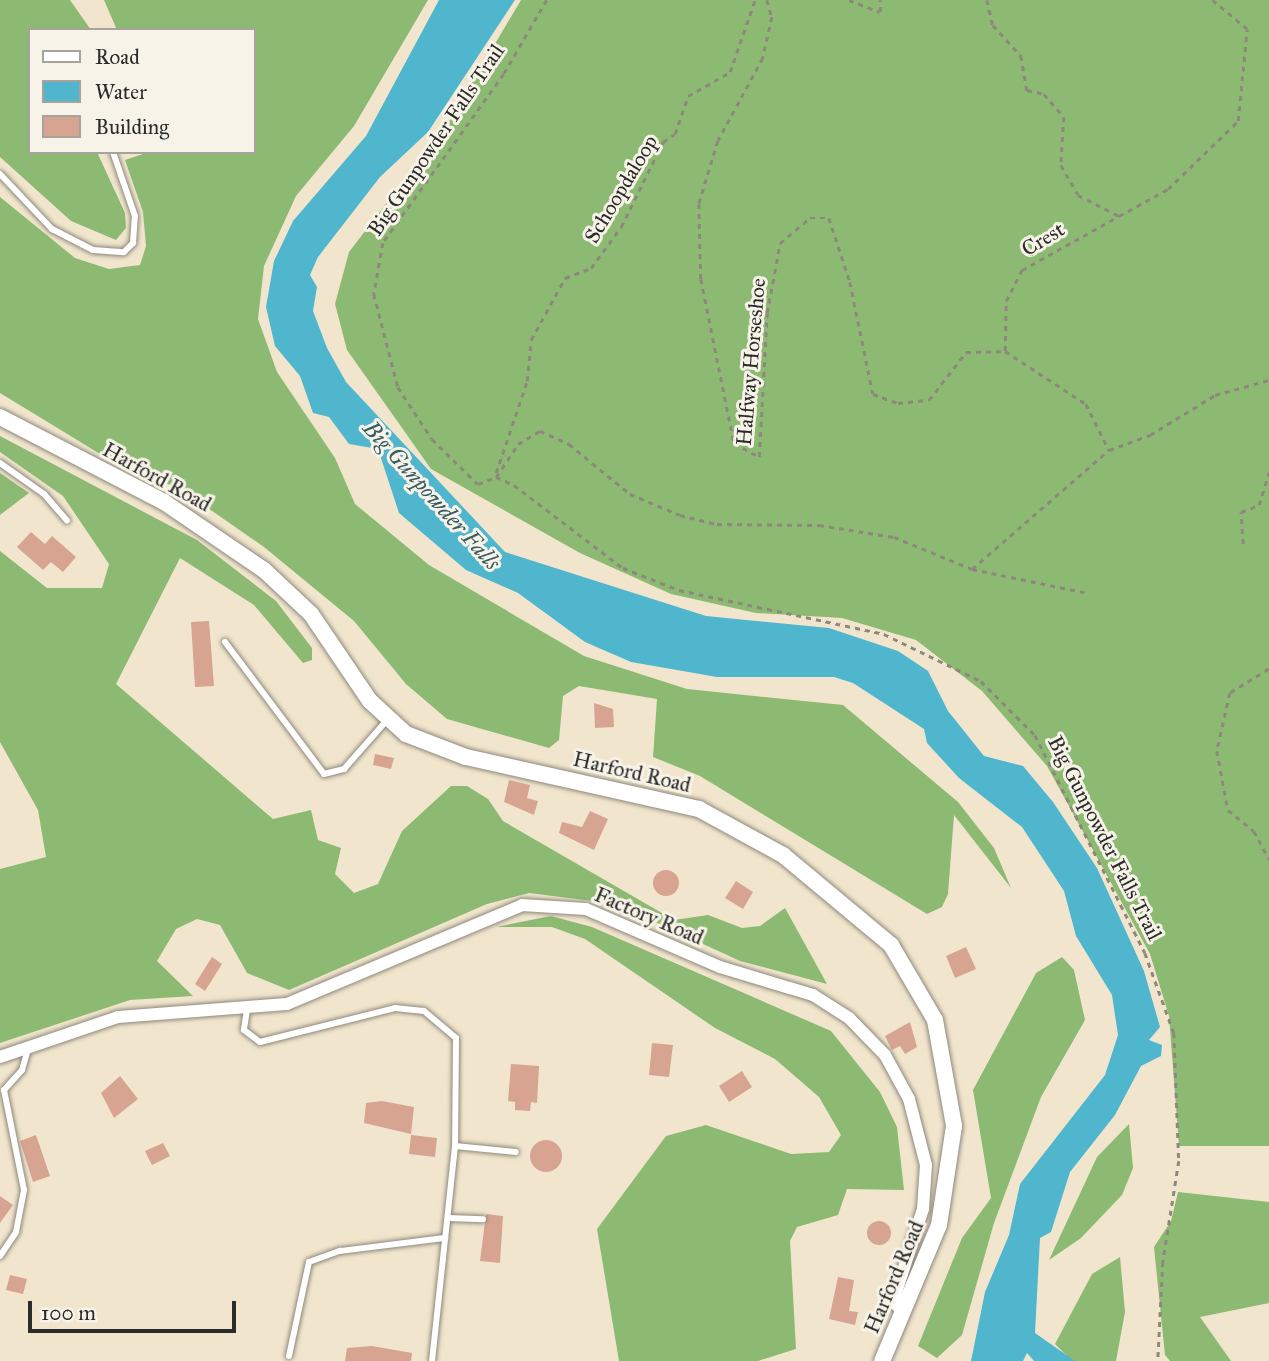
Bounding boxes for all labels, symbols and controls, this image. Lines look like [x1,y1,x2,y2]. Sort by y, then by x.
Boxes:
legend [28,28,256,154]
street label: Big Gunpowder Falls Trail [362,39,510,241]
text: Road [95,44,140,70]
text: Water [95,79,147,105]
text: Building [95,114,169,140]
street label: Schoopdaloop [579,130,663,248]
street label: Crest [1017,216,1069,262]
street label: Halfway Horseshoe [731,277,771,447]
water label: Big Gunpowder Falls [358,415,506,575]
street label: Harford Road [98,437,216,517]
street label: Big Gunpowder Falls Trail [1042,732,1168,944]
street label: Harford Road [571,746,693,798]
street label: Factory Road [591,882,707,950]
street label: Harford Road [859,1217,929,1337]
scale bar [32,1288,240,1332]
text: 100 m [41,1300,96,1326]

